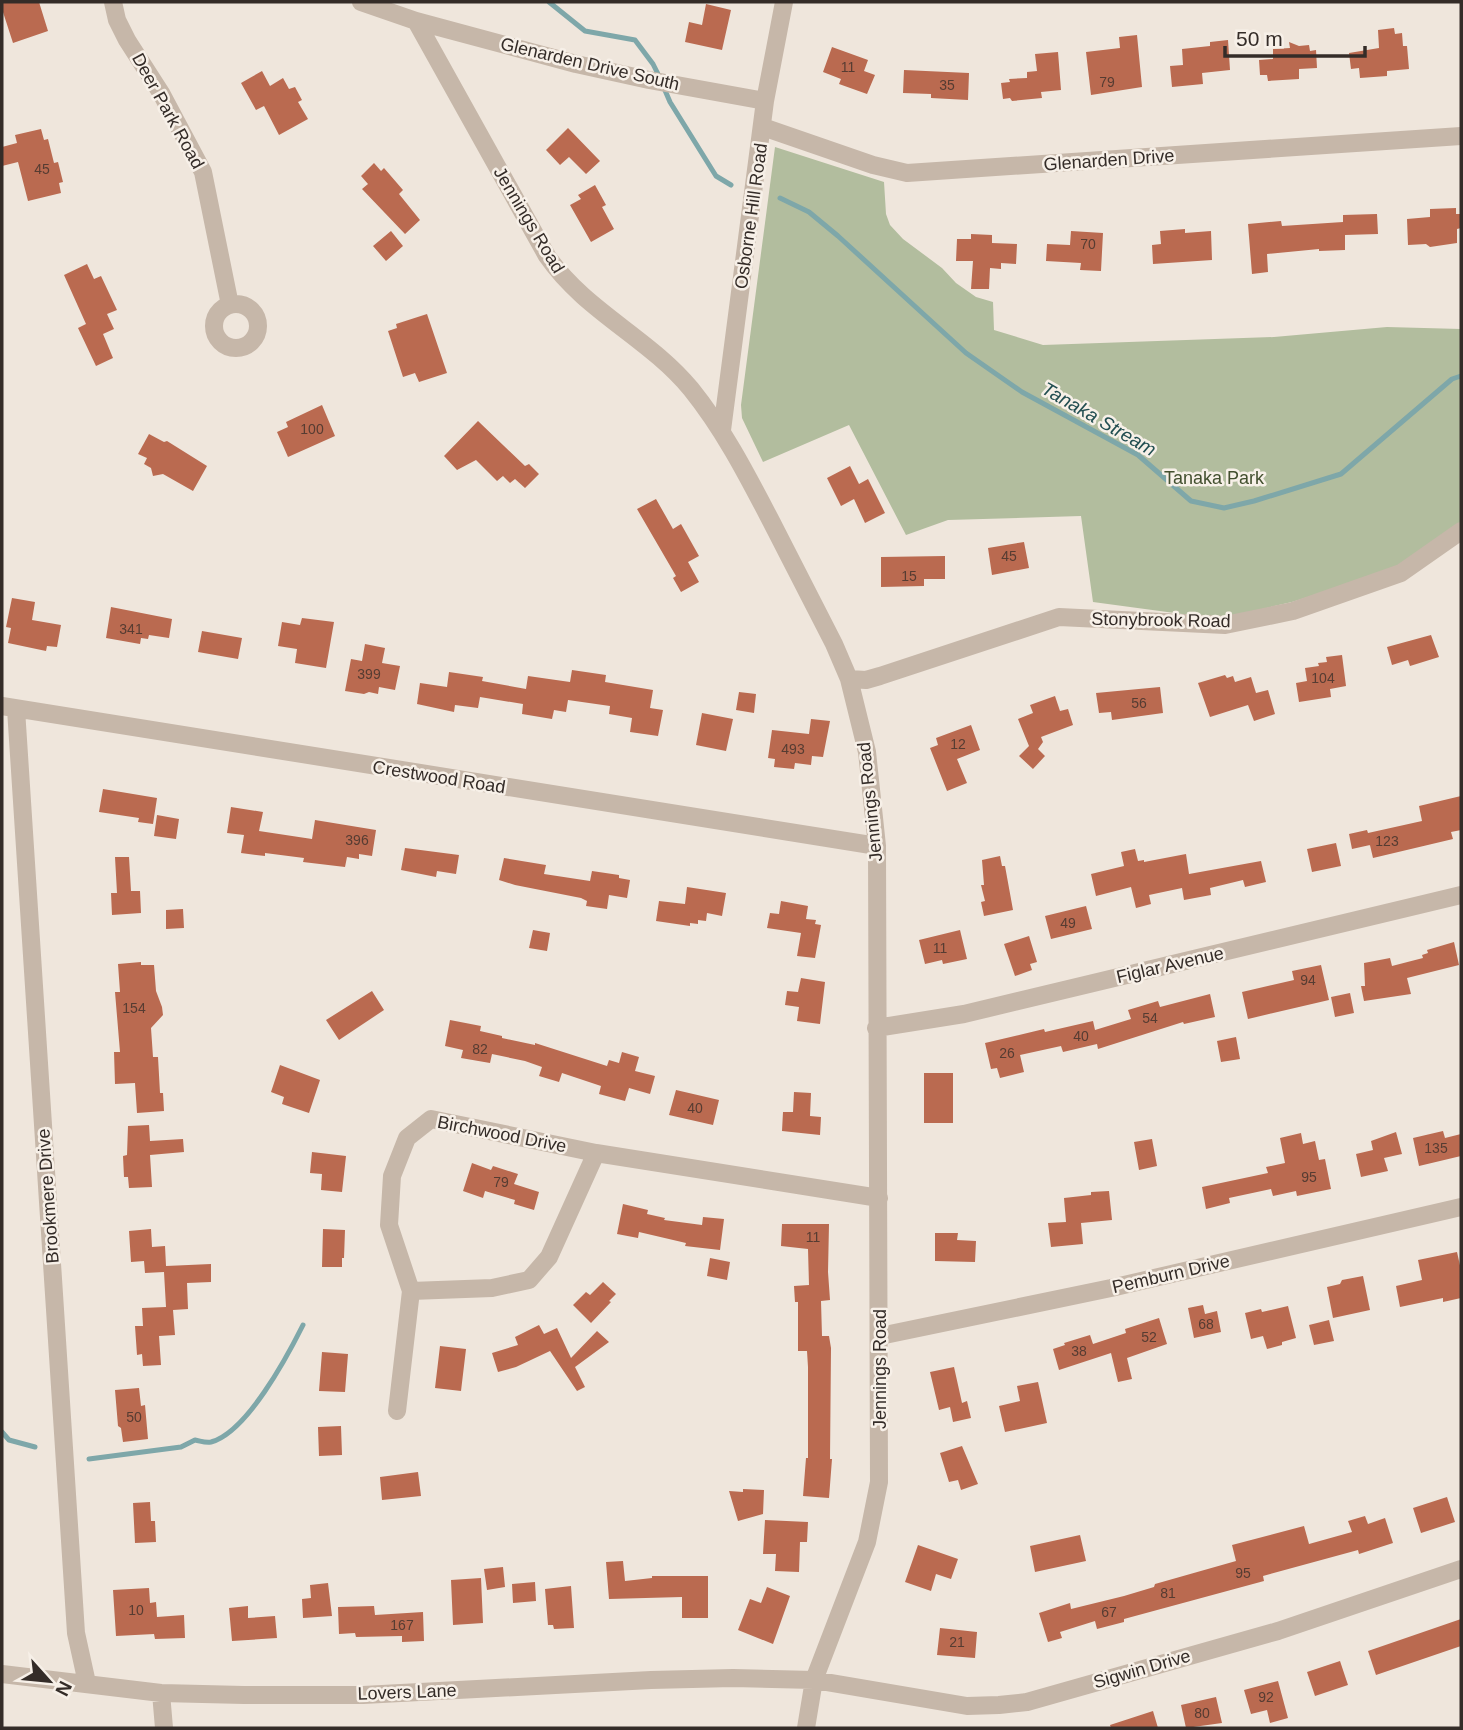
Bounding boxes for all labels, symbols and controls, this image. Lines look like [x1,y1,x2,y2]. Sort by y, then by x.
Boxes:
scale bar [1225,14,1365,58]
text: 50 m [1236,27,1283,50]
street label: Glenarden Drive South [499,34,681,94]
street label: Deer Park Road [128,50,208,172]
house number: 11 [841,59,855,75]
house number: 79 [1099,74,1115,90]
house number: 35 [939,77,955,93]
street label: Osborne Hill Road [731,142,771,290]
street label: Glenarden Drive [1043,145,1175,175]
house number: 45 [34,161,50,177]
street label: Jennings Road [490,163,568,277]
house number: 70 [1080,236,1096,252]
water label: Tanaka Stream [1038,378,1160,460]
house number: 100 [300,421,324,437]
park label: Tanaka Park [1164,468,1265,488]
house number: 45 [1001,548,1017,564]
house number: 15 [901,568,917,584]
street label: Stonybrook Road [1091,609,1231,631]
house number: 341 [119,621,143,637]
house number: 399 [357,666,381,682]
house number: 104 [1311,670,1335,686]
house number: 56 [1131,695,1147,711]
house number: 12 [950,736,966,752]
house number: 493 [781,741,805,757]
street label: Jennings Road [854,741,886,863]
street label: Crestwood Road [371,757,507,797]
house number: 396 [345,832,369,848]
house number: 123 [1375,833,1399,849]
house number: 49 [1060,915,1076,931]
house number: 11 [933,940,947,956]
street label: Figlar Avenue [1114,943,1226,987]
house number: 94 [1300,972,1316,988]
house number: 154 [122,1000,146,1016]
house number: 54 [1142,1010,1158,1026]
house number: 40 [1073,1028,1089,1044]
house number: 82 [472,1041,488,1057]
house number: 26 [999,1045,1015,1061]
house number: 40 [687,1100,703,1116]
street label: Birchwood Drive [436,1112,568,1156]
street label: Brookmere Drive [33,1128,63,1264]
house number: 135 [1424,1140,1448,1156]
house number: 95 [1301,1169,1317,1185]
house number: 79 [493,1174,509,1190]
house number: 11 [806,1229,820,1245]
street label: Pemburn Drive [1110,1251,1232,1297]
street label: Jennings Road [870,1309,890,1429]
house number: 68 [1198,1316,1214,1332]
house number: 52 [1141,1329,1157,1345]
house number: 38 [1071,1343,1087,1359]
house number: 50 [126,1409,142,1425]
house number: 95 [1235,1565,1251,1581]
house number: 81 [1160,1585,1176,1601]
house number: 10 [128,1602,144,1618]
house number: 67 [1101,1604,1117,1620]
house number: 167 [390,1617,414,1633]
house number: 21 [949,1634,965,1650]
north arrow [14,1646,84,1716]
street label: Sigwin Drive [1091,1646,1193,1692]
text: N [51,1678,76,1699]
street label: Lovers Lane [357,1680,457,1704]
house number: 92 [1258,1689,1274,1705]
house number: 80 [1194,1705,1210,1721]

